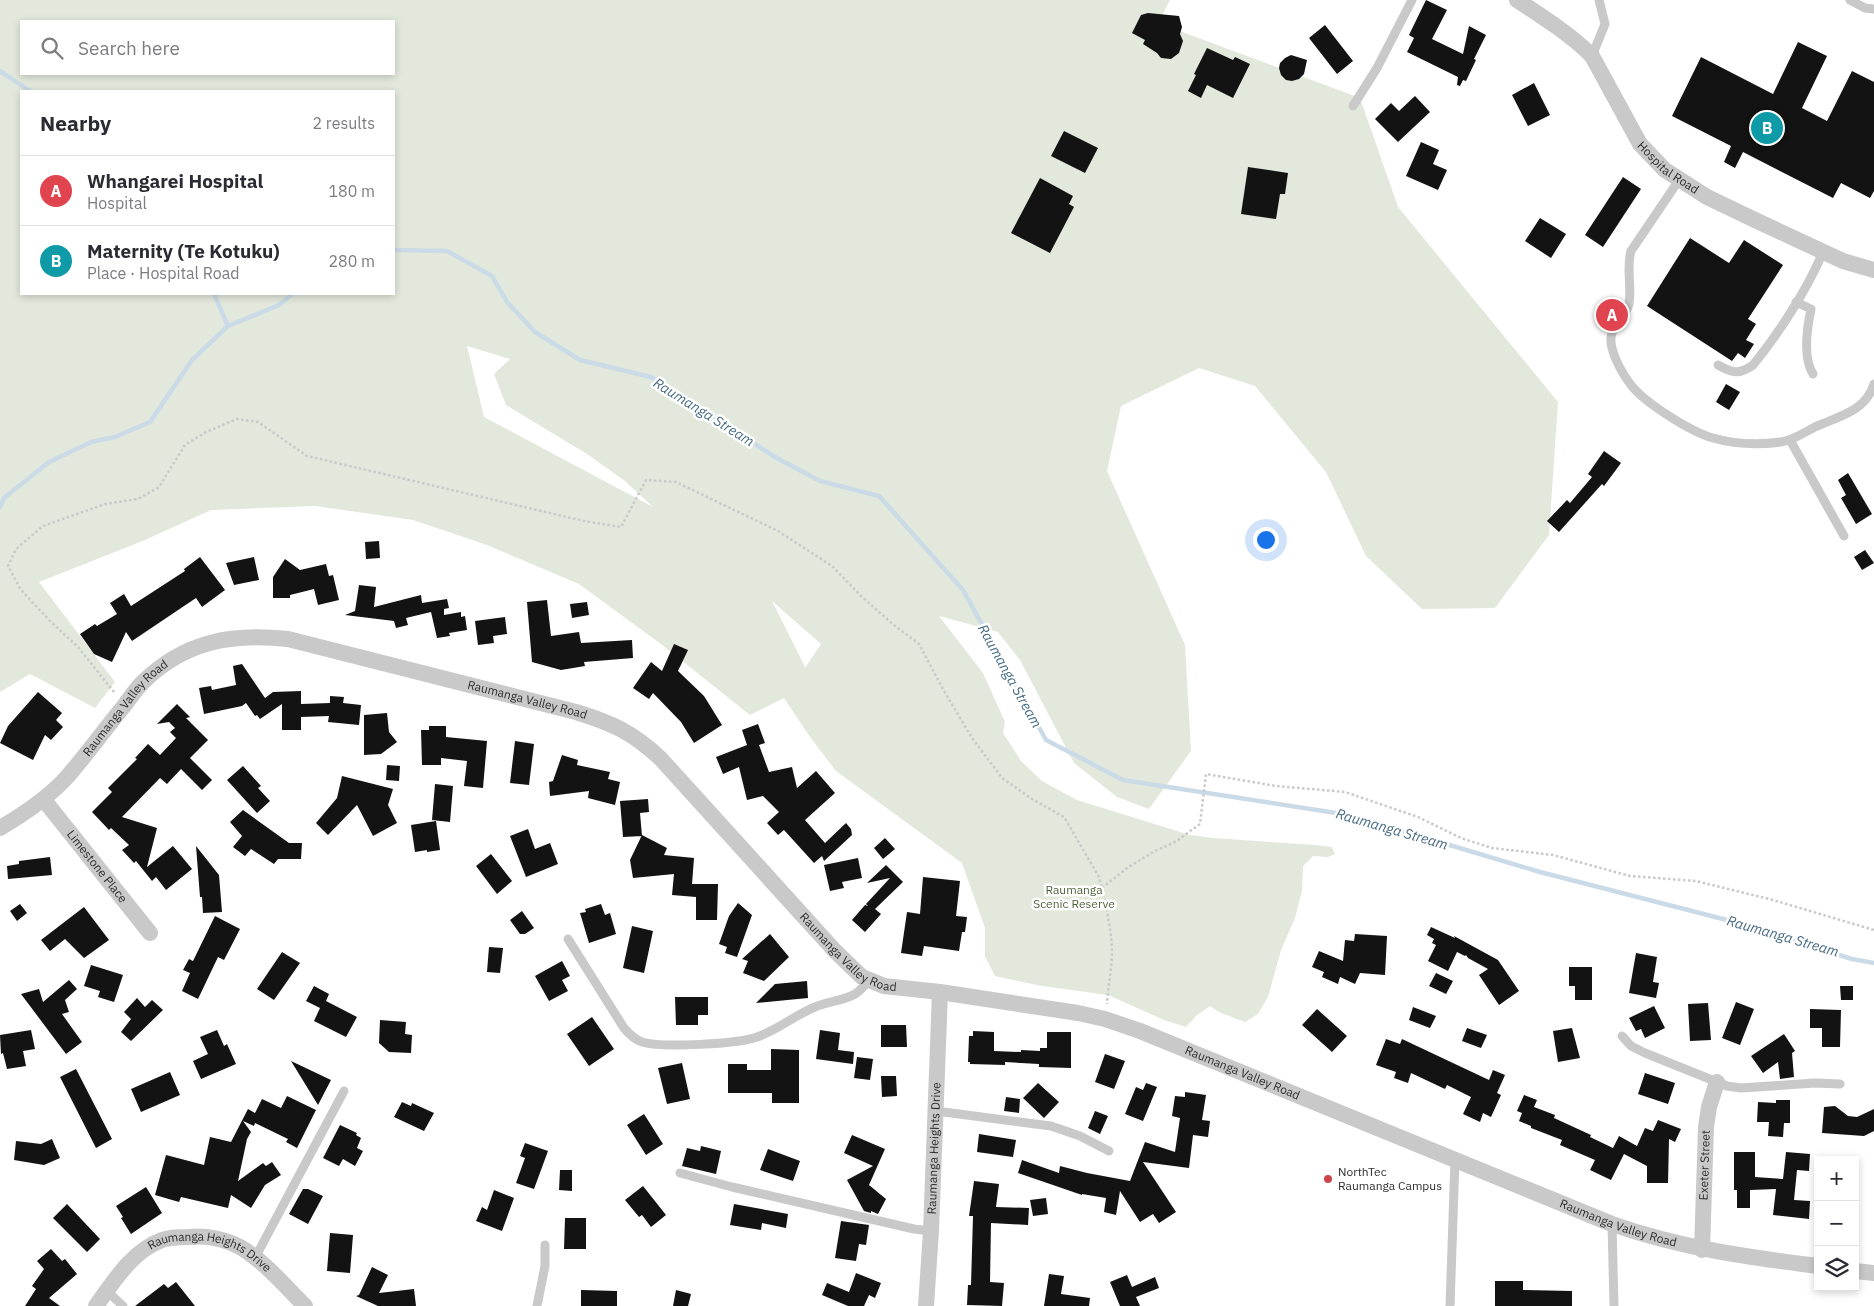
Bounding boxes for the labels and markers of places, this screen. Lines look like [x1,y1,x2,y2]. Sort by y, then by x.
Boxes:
pin: B [1751,109,1783,147]
pin: A [1596,296,1628,334]
place label: NorthTec Raumanga Campus [1338,1164,1442,1193]
marker: NorthTec Raumanga Campus [1322,1173,1334,1185]

